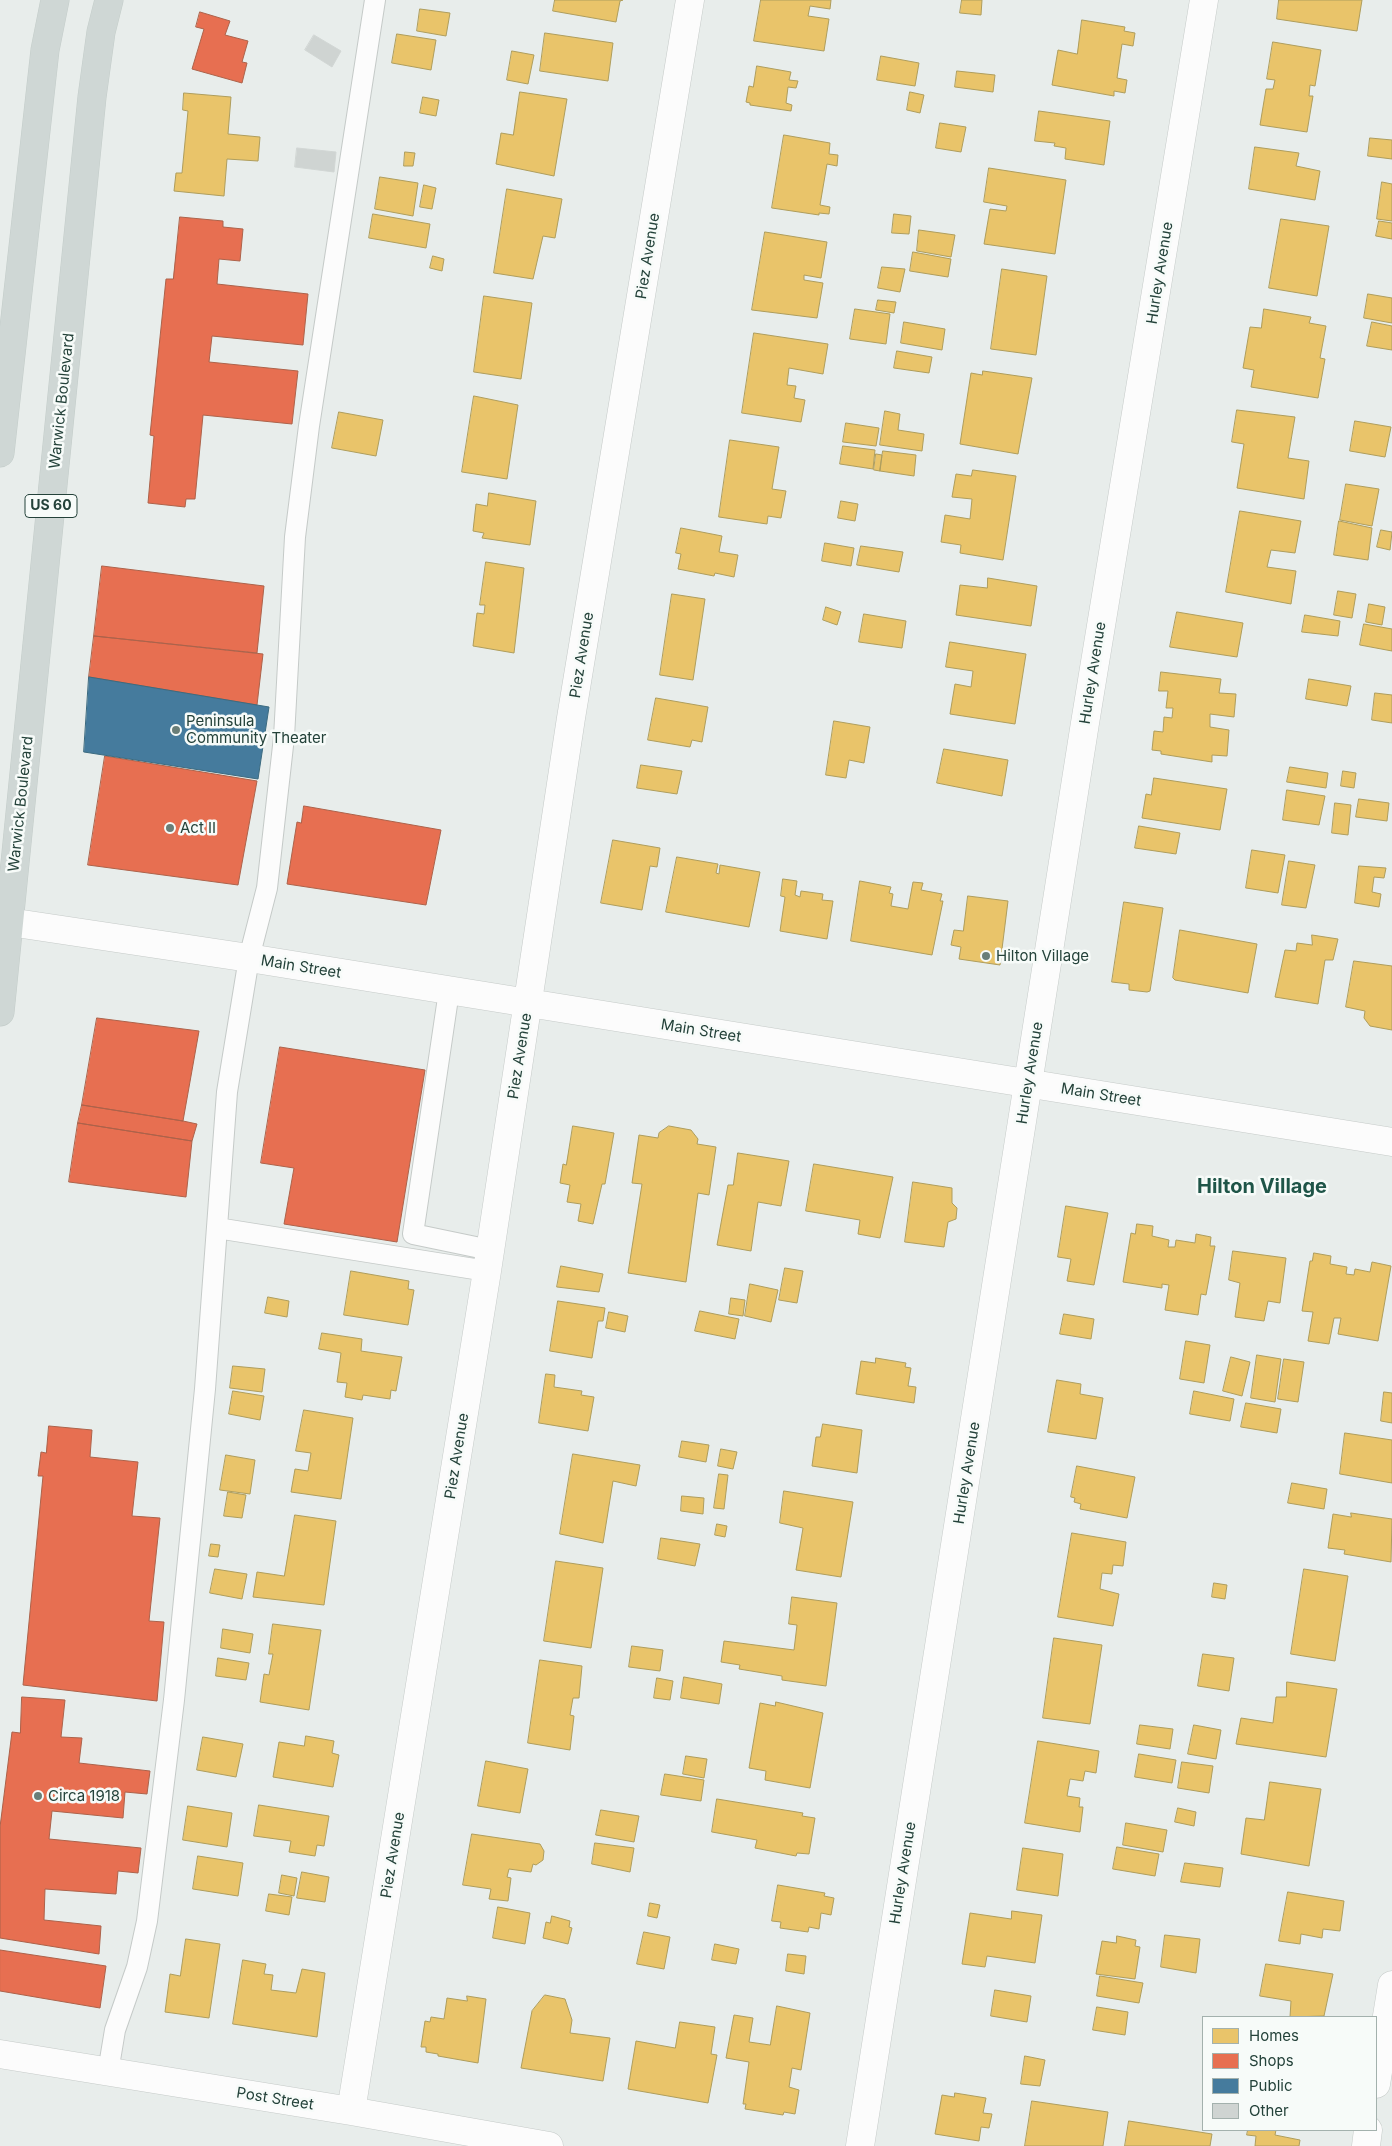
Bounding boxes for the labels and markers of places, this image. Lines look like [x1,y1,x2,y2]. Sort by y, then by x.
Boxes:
place label: Peninsula Community Theater [186,712,326,747]
marker: Peninsula Community Theater [170,724,182,736]
place label: Act II [180,819,216,837]
marker: Act II [164,822,176,834]
place label: Hilton Village [996,947,1089,965]
marker: Hilton Village [980,950,992,962]
place label: Circa 1918 [48,1787,120,1805]
marker: Circa 1918 [32,1790,44,1802]

